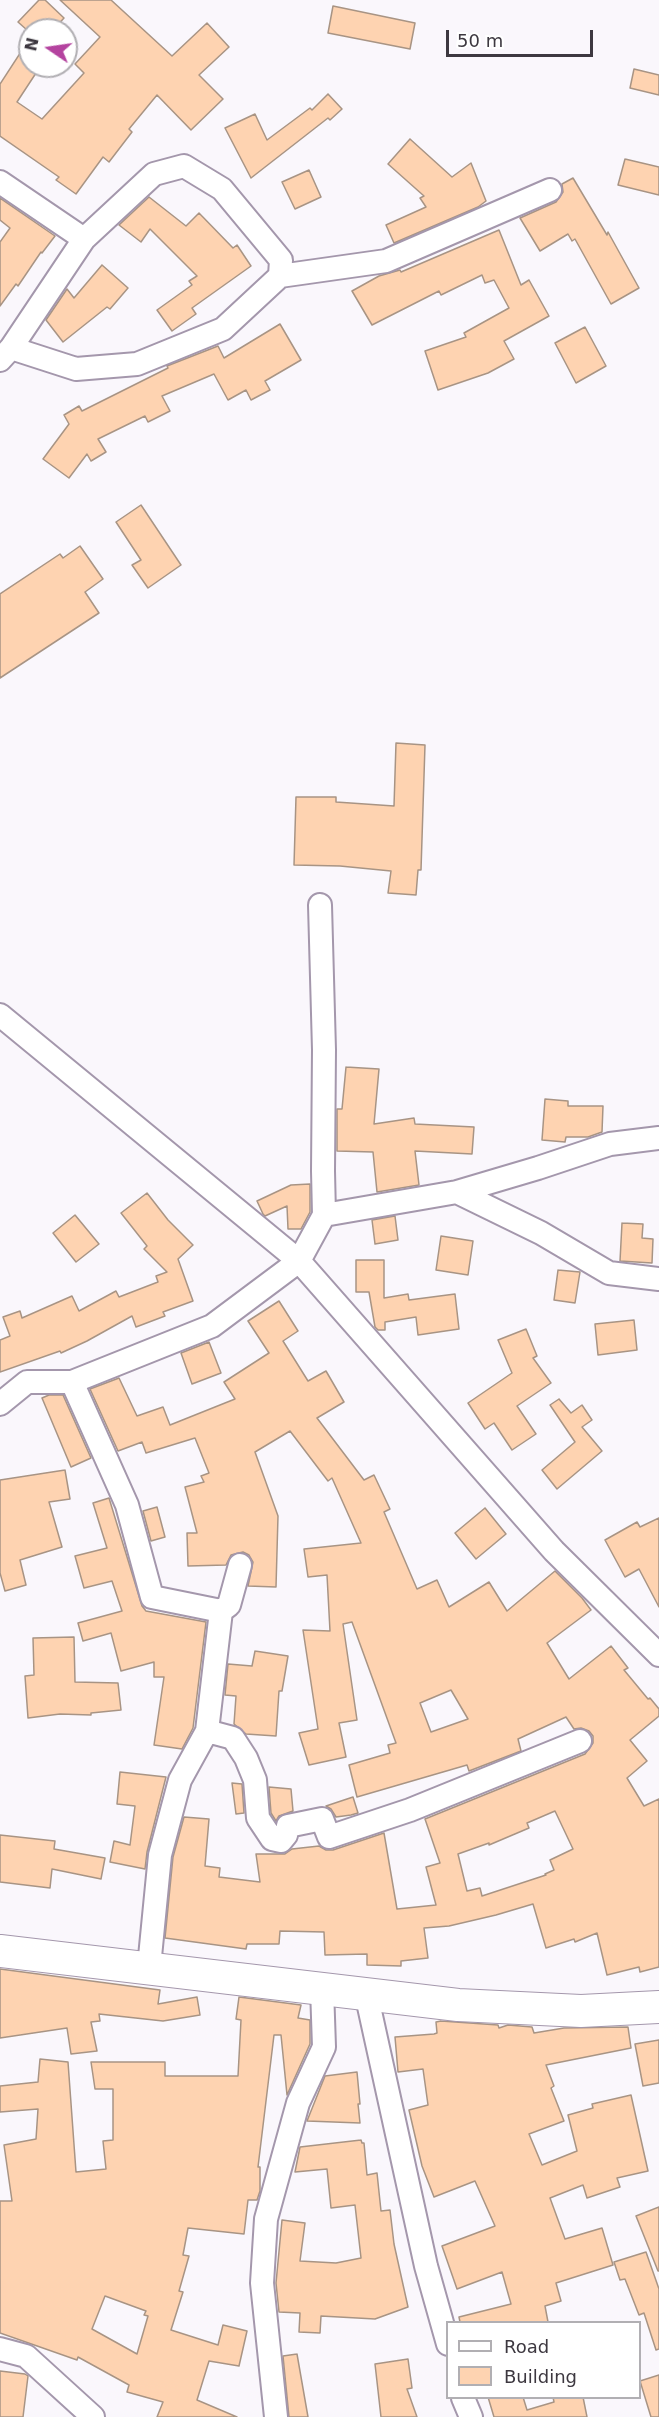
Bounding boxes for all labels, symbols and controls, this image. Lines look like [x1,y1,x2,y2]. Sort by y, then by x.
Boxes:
north arrow [18,18,78,78]
scale bar [449,18,596,56]
text: 50 m [457,30,503,51]
text: N [21,36,43,53]
legend [446,2321,641,2399]
text: Road [504,2336,549,2357]
text: Building [504,2366,577,2387]

